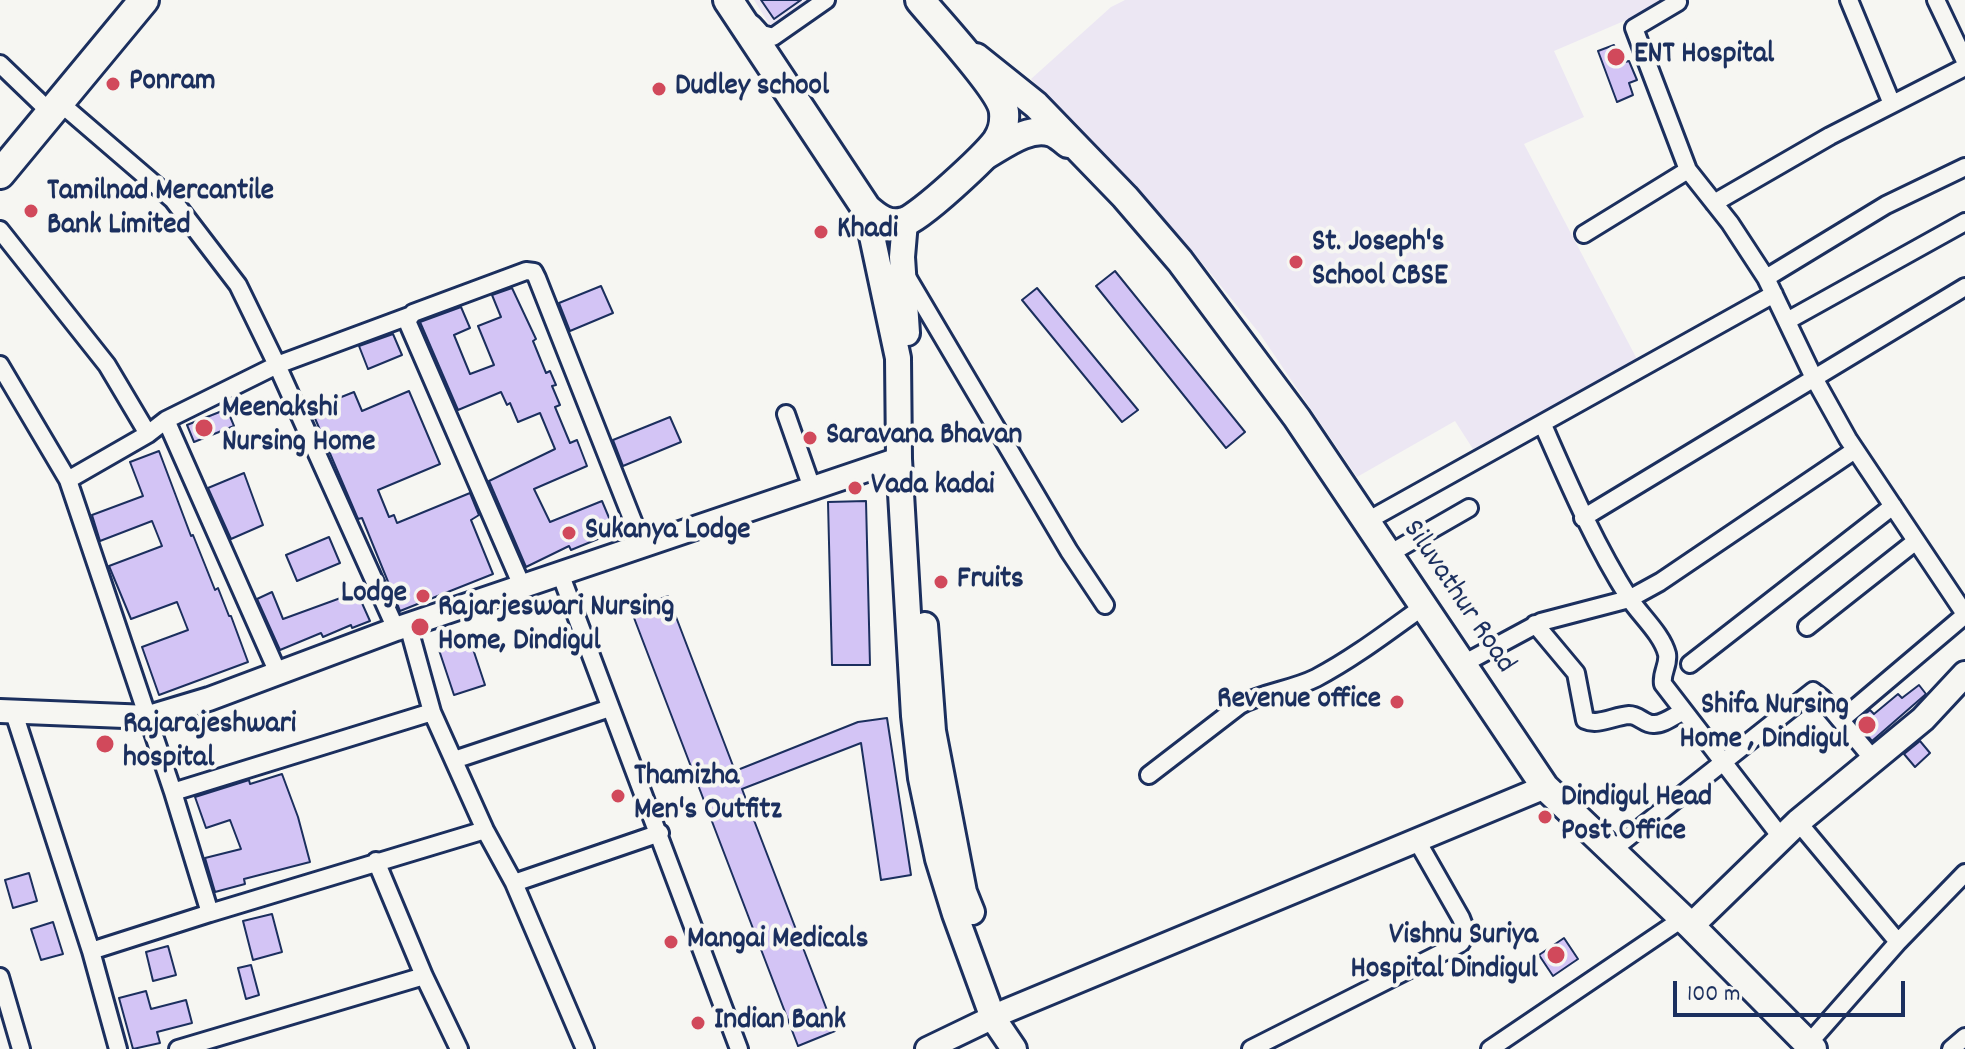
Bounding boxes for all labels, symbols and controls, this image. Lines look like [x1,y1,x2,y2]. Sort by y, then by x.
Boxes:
place label: ENT Hospital [1634,39,1774,75]
marker: ENT Hospital [1605,46,1627,68]
place label: Ponram [129,66,216,102]
place label: Dudley school [675,71,829,107]
marker: Ponram [104,75,122,93]
marker: Dudley school [650,80,668,98]
place label: Tamilnad Mercantile Bank Limited [47,176,274,246]
marker: Tamilnad Mercantile Bank Limited [22,202,40,220]
place label: Khadi [837,214,898,250]
marker: Khadi [812,223,830,241]
place label: St. Joseph's School CBSE [1312,227,1448,298]
marker: St. Joseph's School CBSE [1287,253,1305,271]
place label: Meenakshi Nursing Home [222,393,375,464]
marker: Meenakshi Nursing Home [193,417,215,439]
place label: Saravana Bhavan [826,420,1022,456]
marker: Saravana Bhavan [801,429,819,447]
place label: Vada kadai [871,470,995,506]
marker: Vada kadai [846,479,864,497]
street label: Siluvathur Road [1393,514,1521,682]
place label: Sukanya Lodge [585,515,751,551]
marker: Sukanya Lodge [560,524,578,542]
place label: Fruits [957,564,1024,600]
marker: Fruits [932,573,950,591]
place label: Lodge [341,578,407,614]
marker: Lodge [414,587,432,605]
place label: Rajarjeswari Nursing Home, Dindigul [438,592,674,662]
marker: Rajarjeswari Nursing Home, Dindigul [409,616,431,638]
place label: Revenue office [1217,684,1381,720]
place label: Shifa Nursing Home , Dindigul [1679,690,1849,760]
marker: Revenue office [1388,693,1406,711]
place label: Rajarajeshwari hospital [123,709,296,780]
marker: Shifa Nursing Home , Dindigul [1856,714,1878,736]
marker: Rajarajeshwari hospital [94,733,116,755]
place label: Thamizha Men's Outfitz [634,761,782,832]
place label: Dindigul Head Post Office [1561,782,1712,852]
marker: Thamizha Men's Outfitz [609,787,627,805]
marker: Dindigul Head Post Office [1536,808,1554,826]
place label: Vishnu Suriya Hospital Dindigul [1351,920,1538,990]
place label: Mangai Medicals [687,924,868,960]
marker: Mangai Medicals [662,933,680,951]
marker: Vishnu Suriya Hospital Dindigul [1545,944,1567,966]
scale bar [1677,965,1909,1015]
text: 100 m [1687,978,1740,1012]
place label: Indian Bank [714,1005,846,1041]
marker: Indian Bank [689,1014,707,1032]

